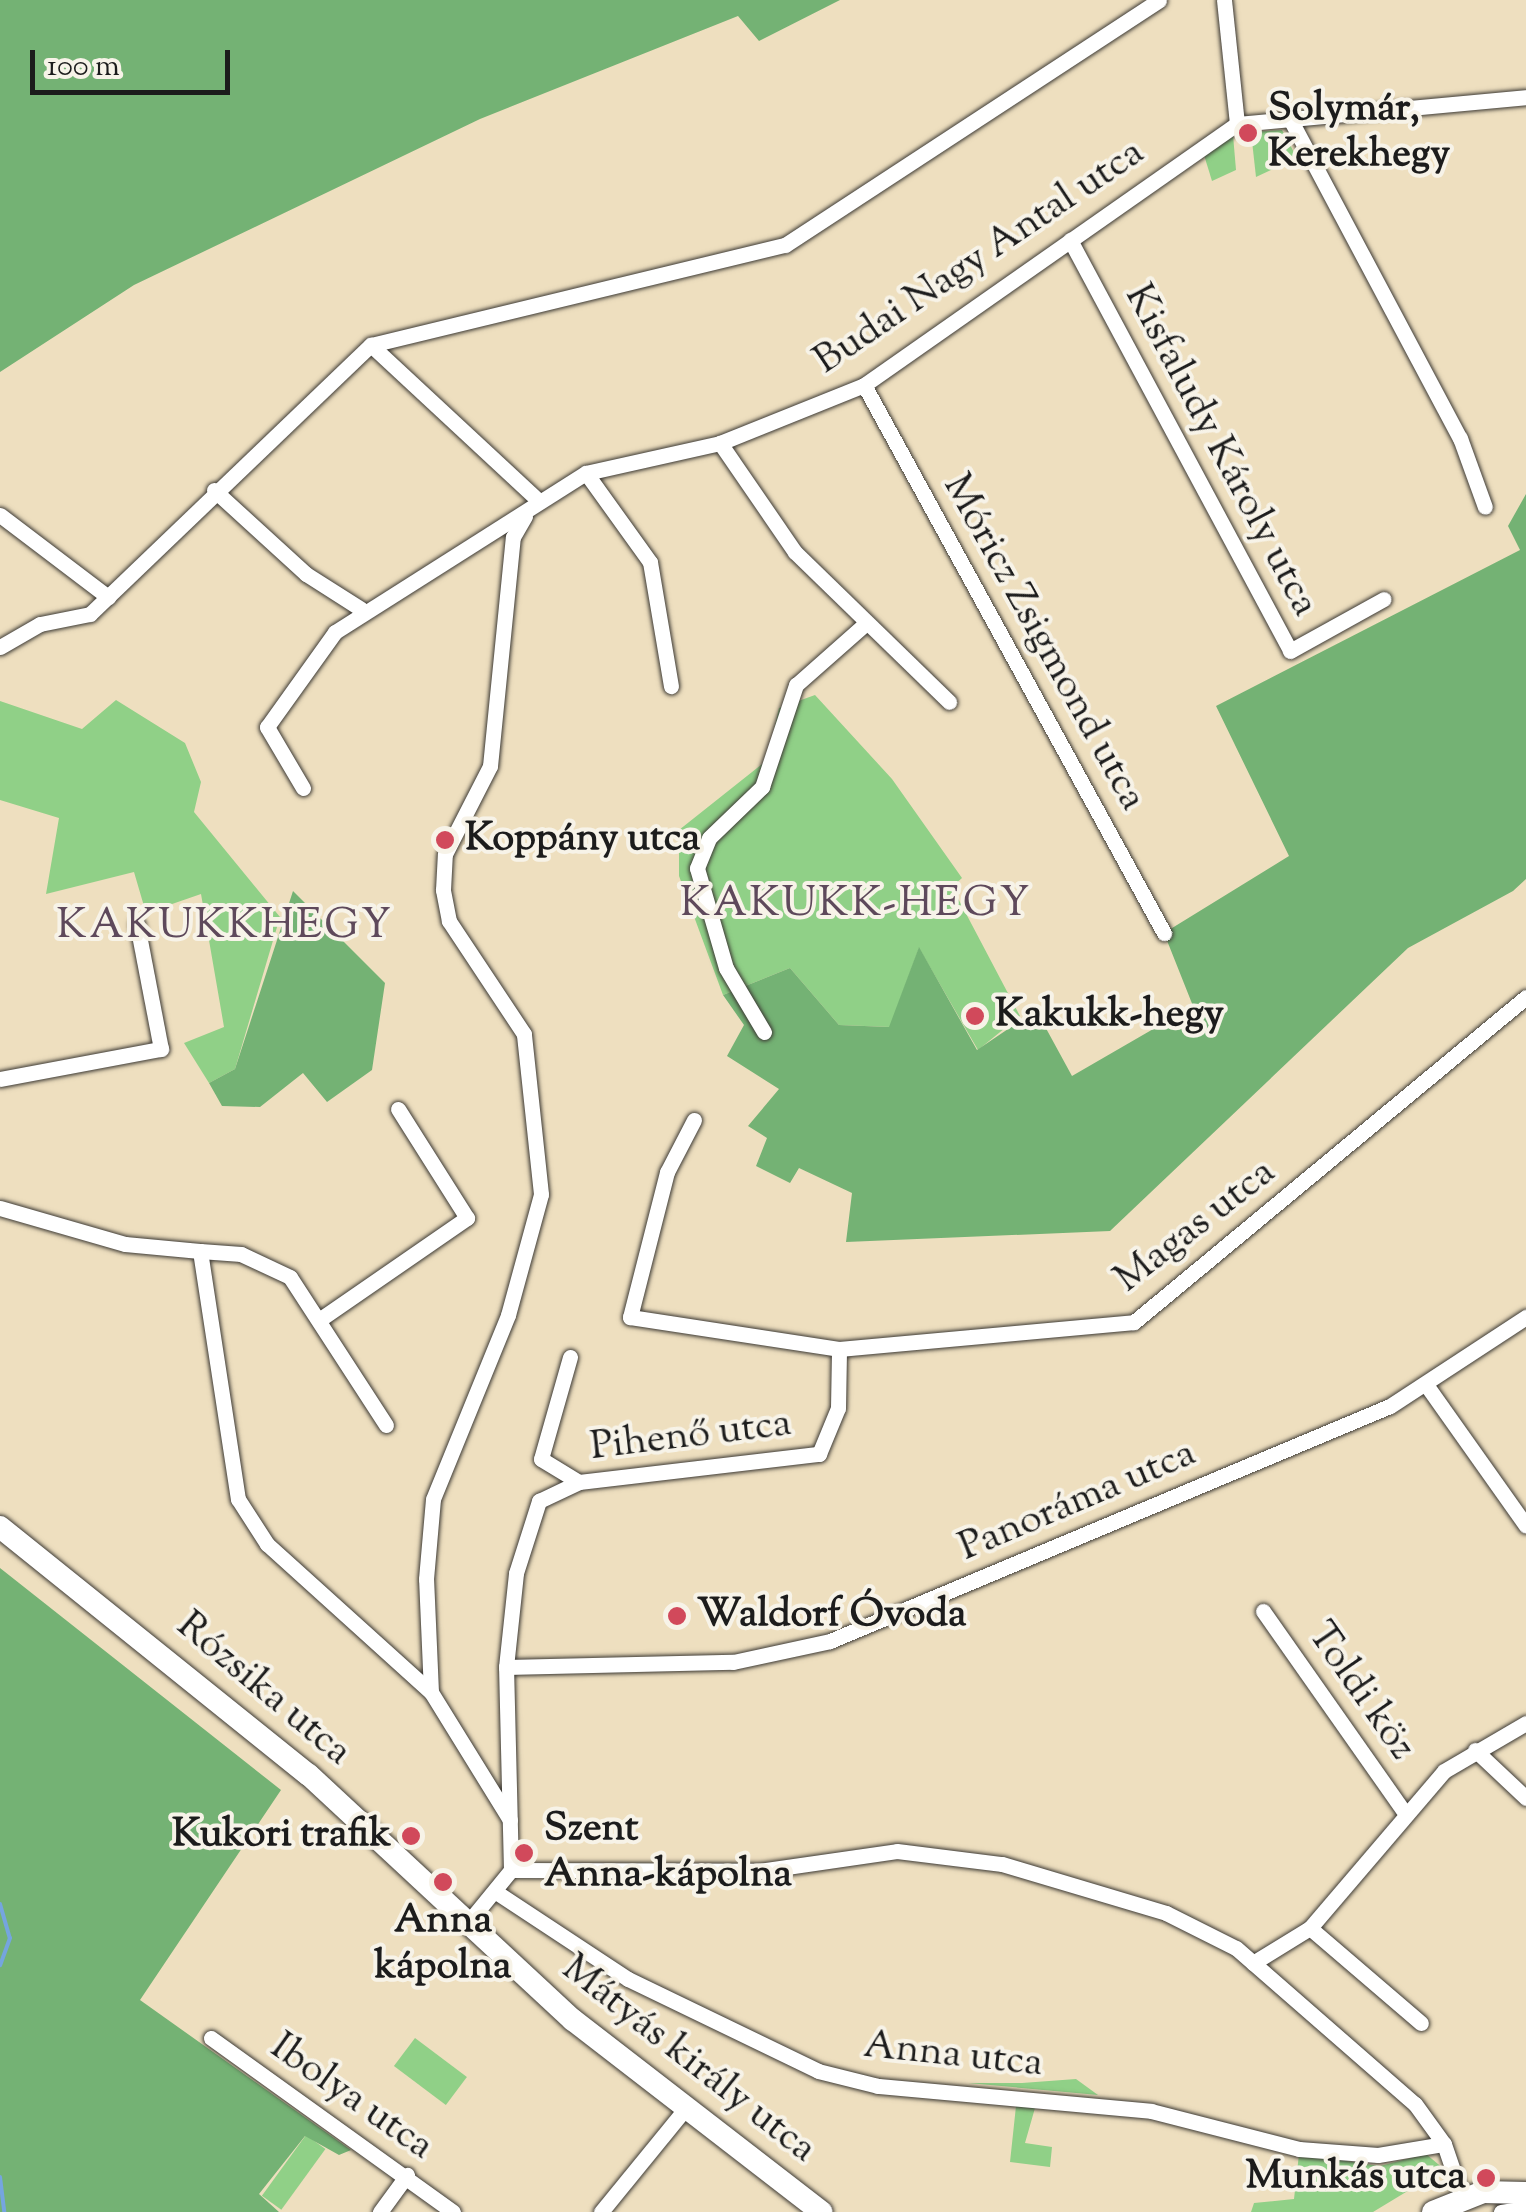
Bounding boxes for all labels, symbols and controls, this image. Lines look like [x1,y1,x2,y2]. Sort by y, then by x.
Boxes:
scale bar [35,30,235,92]
text: 100 m [47,46,120,89]
place label: Solymár, Kerekhegy [1268,86,1450,180]
marker: Solymár, Kerekhegy [1237,122,1259,144]
street label: Budai Nagy Antal utca [806,130,1154,386]
street label: Kisfaludy Károly utca [1112,277,1328,625]
street label: Móricz Zsigmond utca [931,466,1155,820]
place label: Koppány utca [465,816,700,864]
marker: Koppány utca [434,829,456,851]
district label: KAKUKK-HEGY [680,880,1032,930]
district label: KAKUKKHEGY [57,902,393,952]
place label: Kakukk-hegy [995,992,1224,1040]
marker: Kakukk-hegy [964,1005,986,1027]
street label: Magas utca [1106,1150,1286,1304]
street label: Pihenő utca [588,1401,794,1473]
street label: Panoráma utca [953,1431,1203,1573]
place label: Waldorf Óvoda [697,1592,966,1640]
street label: Rózsika utca [166,1603,360,1777]
marker: Waldorf Óvoda [666,1605,688,1627]
street label: Toldi köz [1295,1614,1425,1770]
place label: Szent Anna-kápolna [544,1806,792,1900]
place label: Kukori trafik [172,1812,391,1860]
marker: Kukori trafik [400,1825,422,1847]
marker: Szent Anna-kápolna [513,1842,535,1864]
marker: Anna kápolna [432,1871,454,1893]
place label: Anna kápolna [375,1898,511,1992]
street label: Mátyás király utca [551,1946,825,2174]
street label: Anna utca [861,2023,1045,2089]
street label: Ibolya utca [260,2024,442,2172]
place label: Munkás utca [1245,2154,1466,2202]
marker: Munkás utca [1475,2167,1497,2189]

